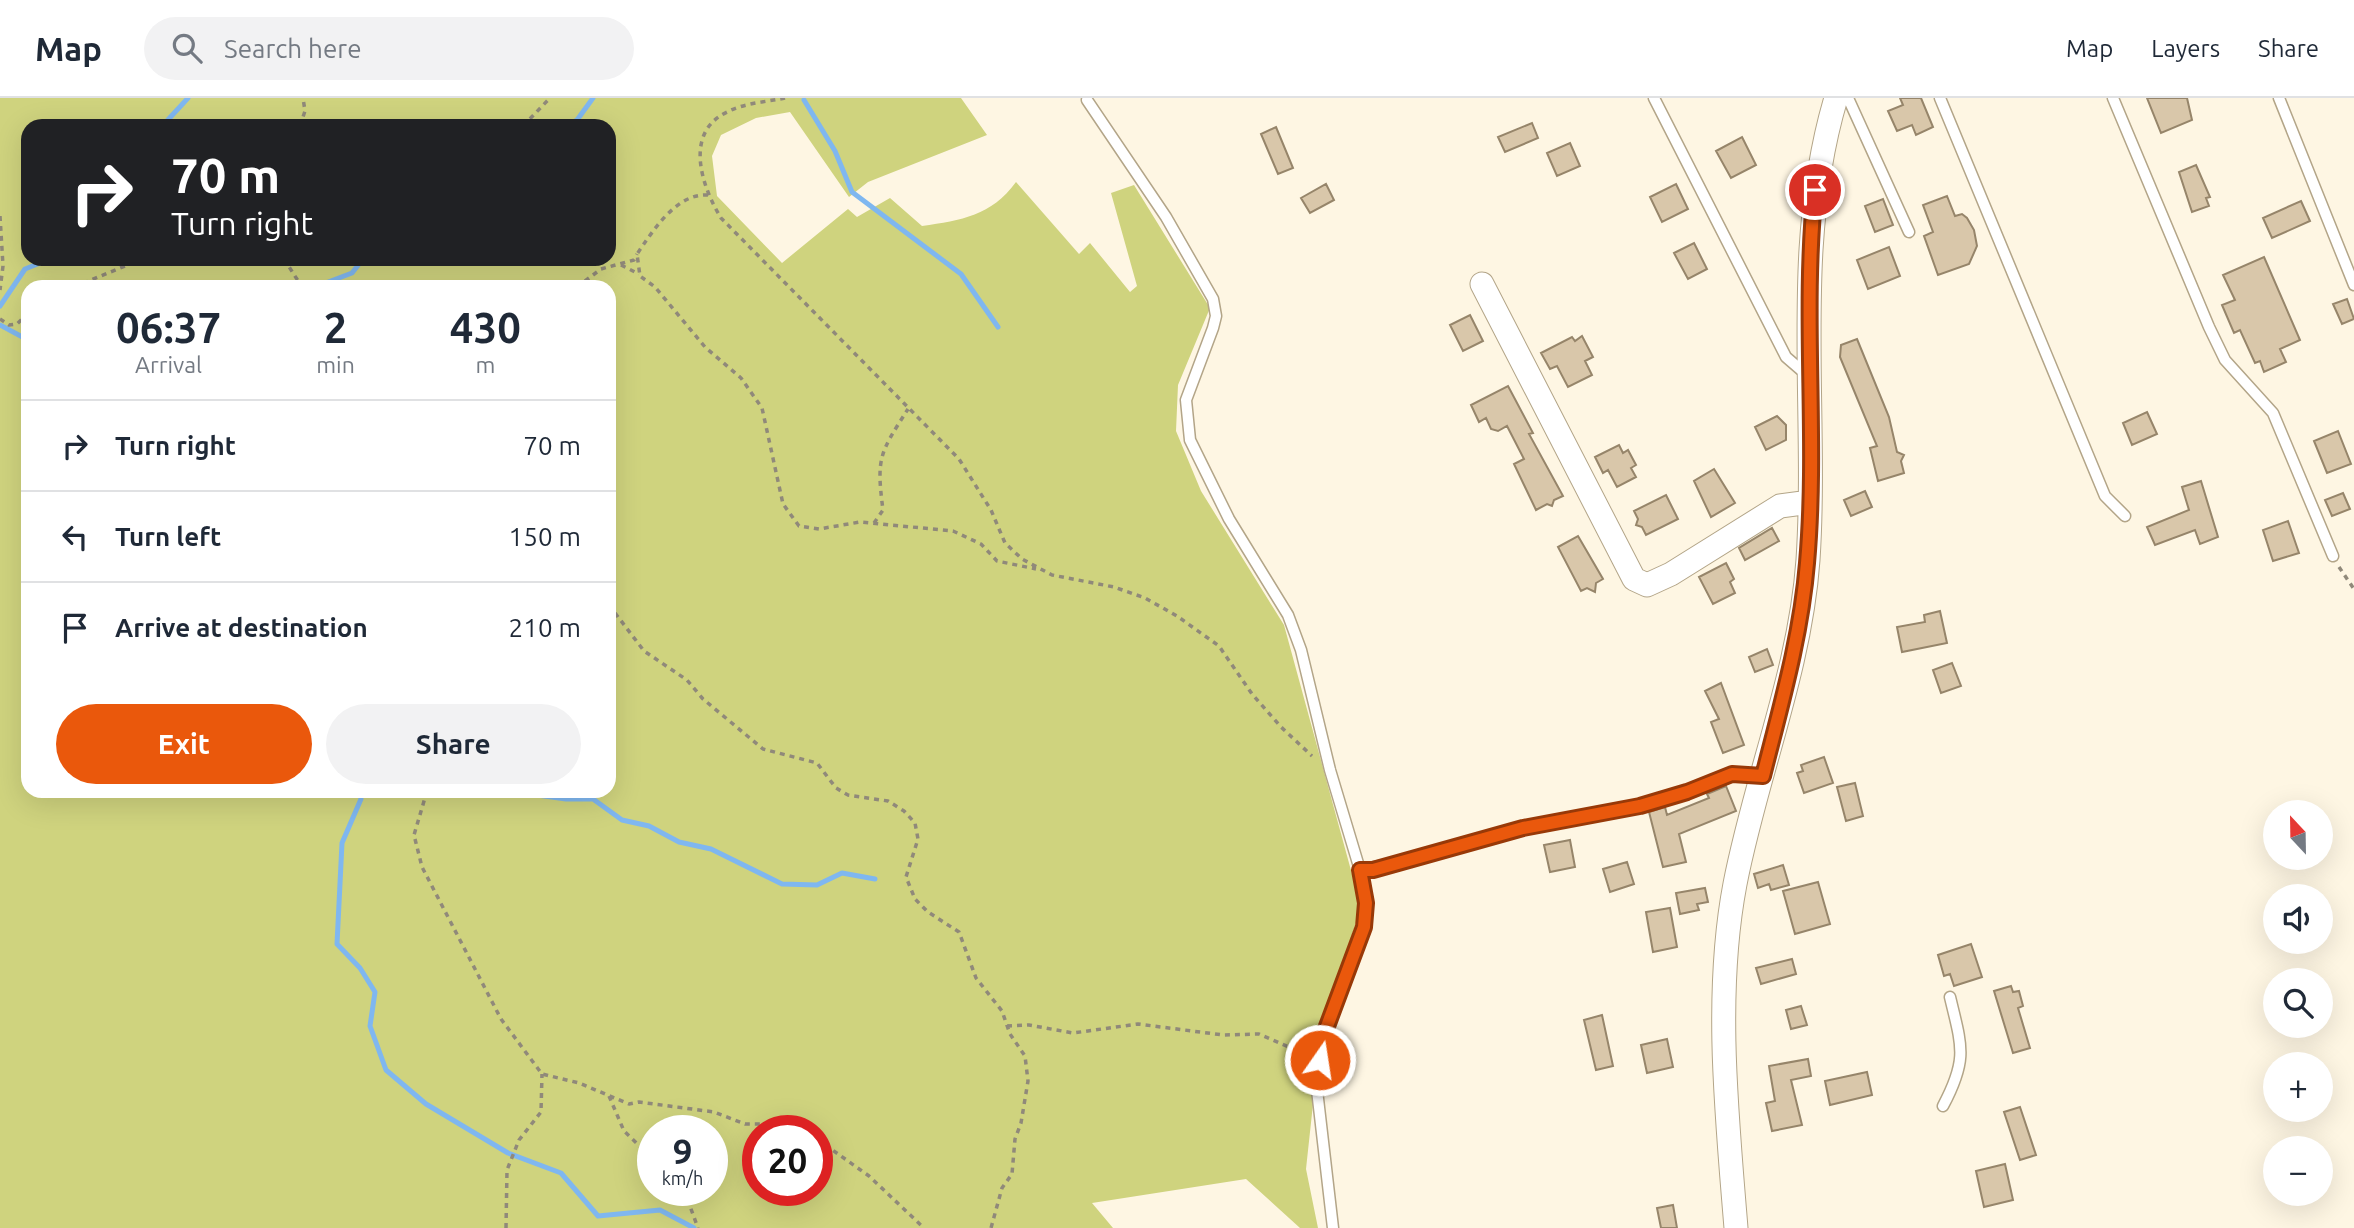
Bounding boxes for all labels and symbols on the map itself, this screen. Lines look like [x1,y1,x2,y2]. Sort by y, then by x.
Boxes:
pin [1785,160,1845,220]
north arrow [2263,800,2333,870]
position arrow [1283,1023,1357,1097]
speed limit sign: 20 [742,1115,833,1206]

